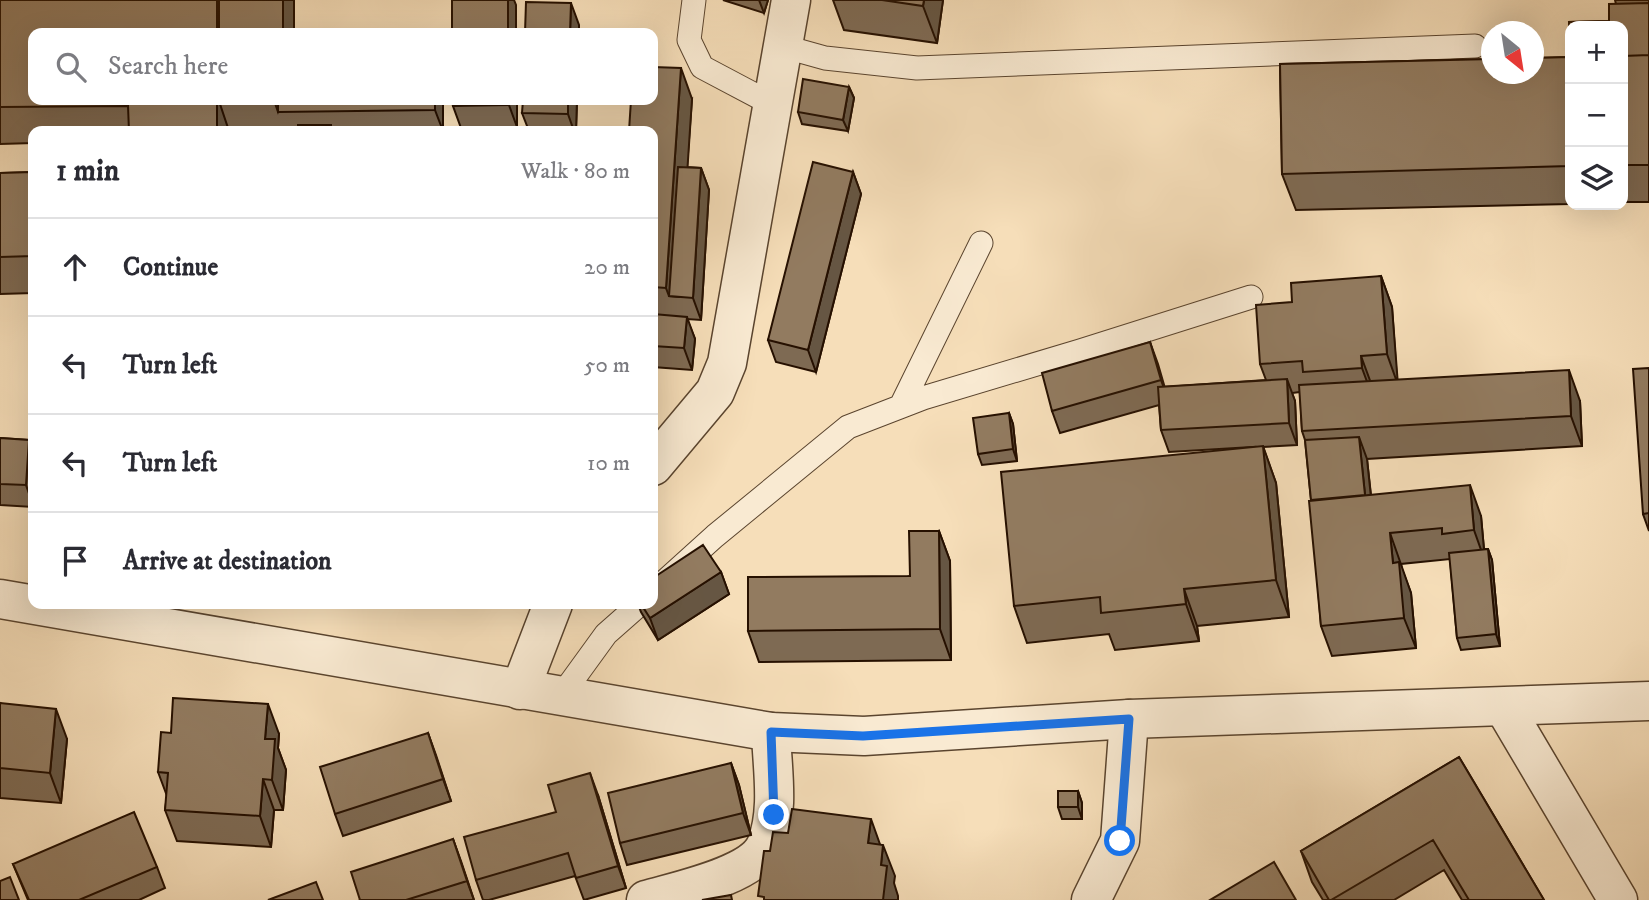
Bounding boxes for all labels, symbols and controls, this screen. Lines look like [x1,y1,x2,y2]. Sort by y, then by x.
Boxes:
north arrow [1481,21,1544,84]
map controls [1565,21,1628,210]
button: + [1565,21,1628,84]
search box [28,28,658,105]
icon: search [52,48,90,86]
text: Search here [108,50,228,83]
button: − [1565,84,1628,147]
button: layers [1565,147,1628,210]
text: 1 min [56,153,119,190]
text: Walk · 80 m [521,157,630,186]
icon: ahead [56,248,94,286]
text: Continue [123,251,218,284]
text: 20 m [584,253,630,282]
icon: left [56,346,94,384]
text: Turn left [123,349,217,382]
text: 50 m [584,351,630,380]
icon: left [56,444,94,482]
text: Turn left [123,447,217,480]
text: 10 m [587,449,630,478]
icon: arrive [56,542,94,580]
text: Arrive at destination [123,545,332,578]
route end [758,799,789,830]
route start [1104,825,1135,856]

